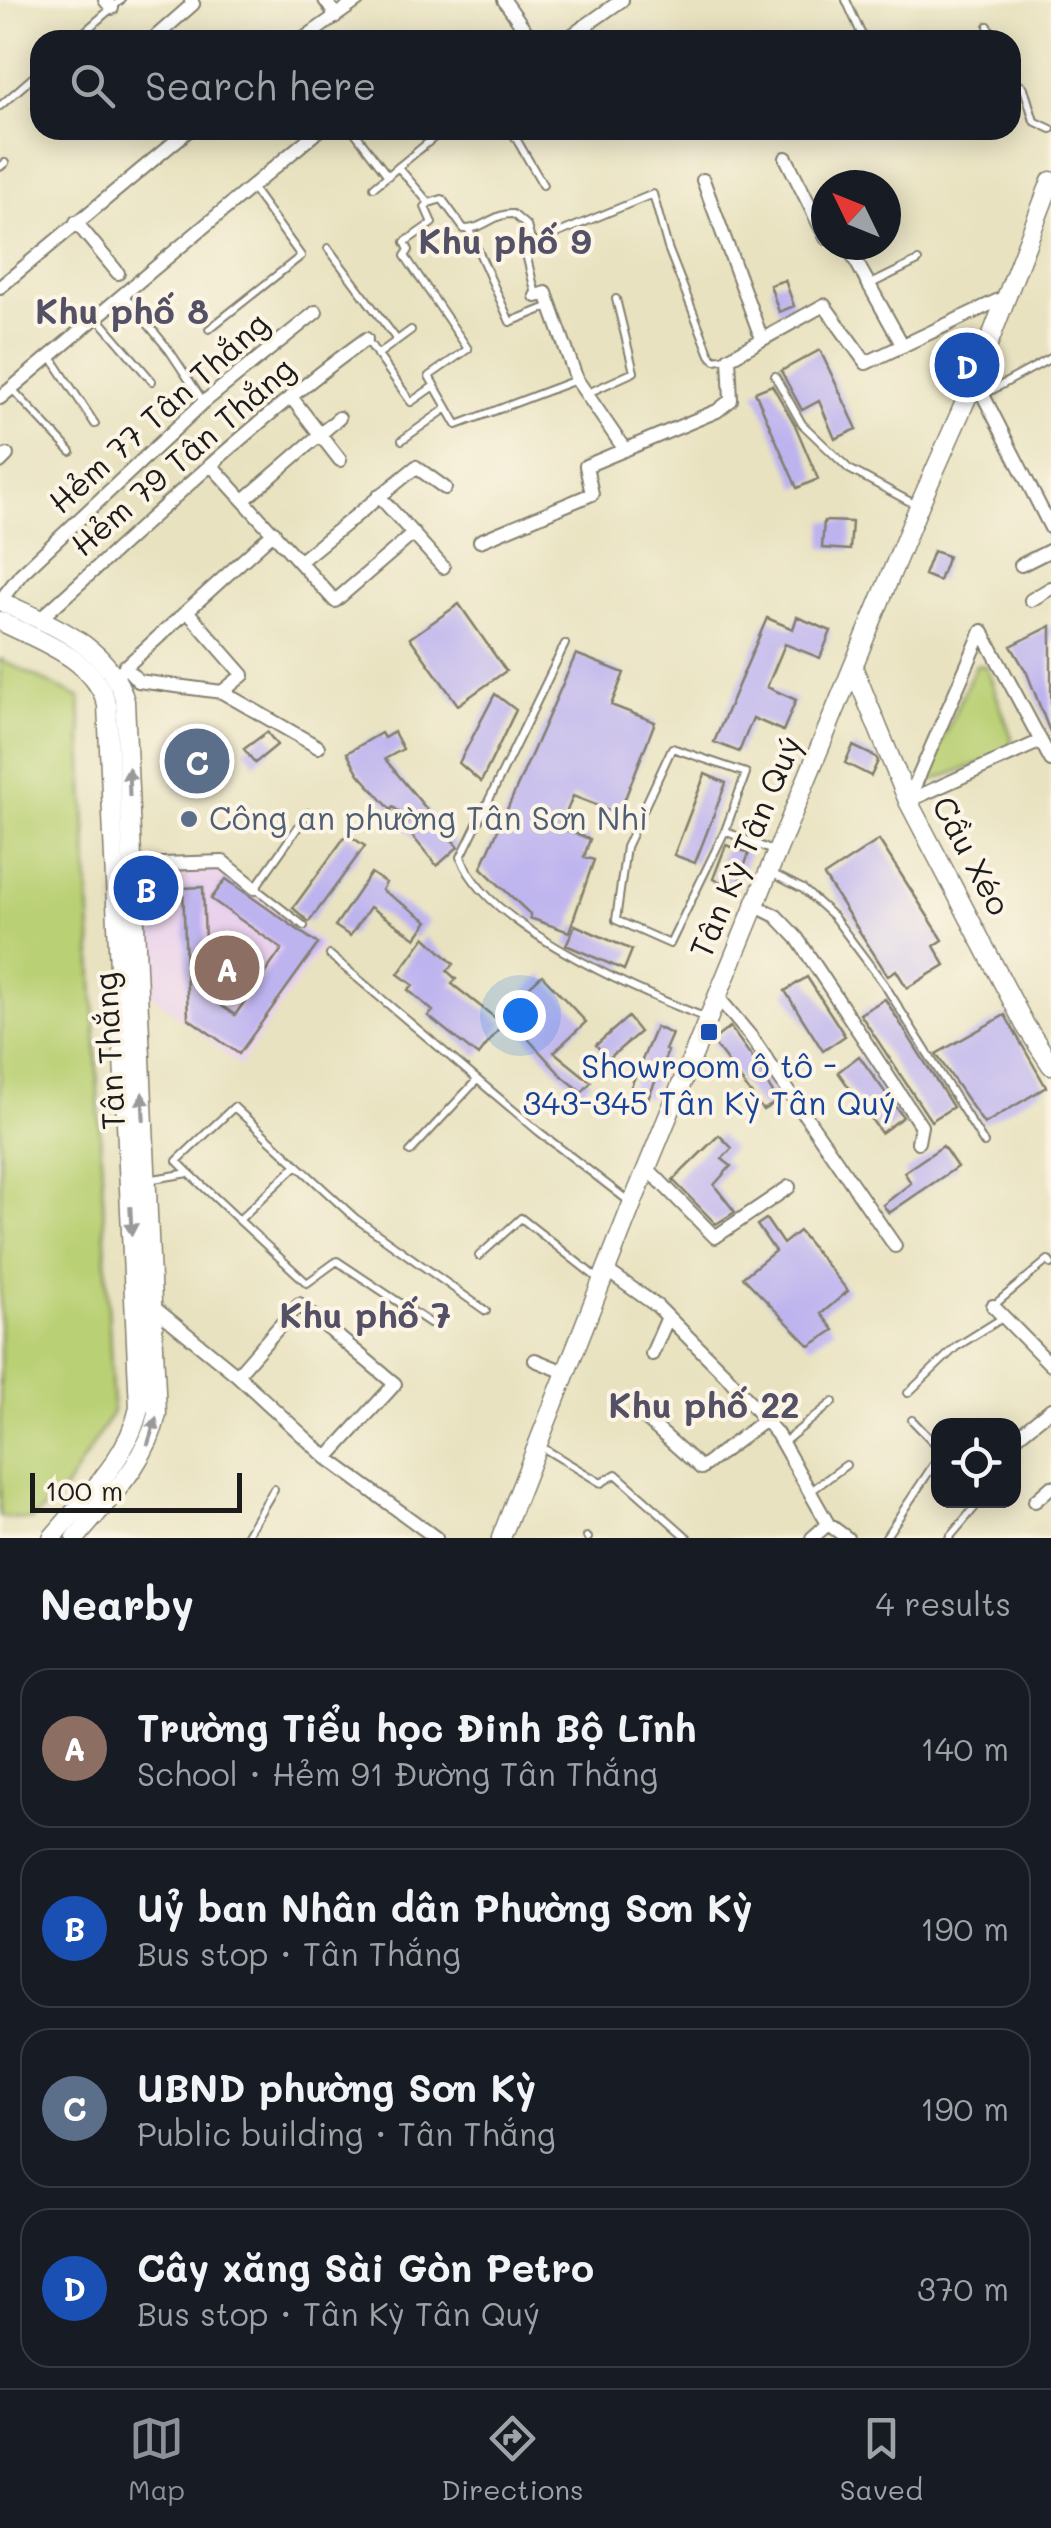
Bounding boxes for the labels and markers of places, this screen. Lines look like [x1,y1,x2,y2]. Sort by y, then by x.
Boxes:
pin: D [934,328,1000,402]
pin: C [164,724,230,798]
place label: Công an phường Tân Sơn Nhì [209,796,648,838]
marker: Công an phường Tân Sơn Nhì [178,808,200,830]
pin: B [114,850,178,926]
pin: A [194,930,260,1006]
marker: Showroom ô tô - 343-345 Tân Kỳ Tân Quý [698,1021,720,1043]
place label: Showroom ô tô - 343-345 Tân Kỳ Tân Quý [522,1044,896,1124]

